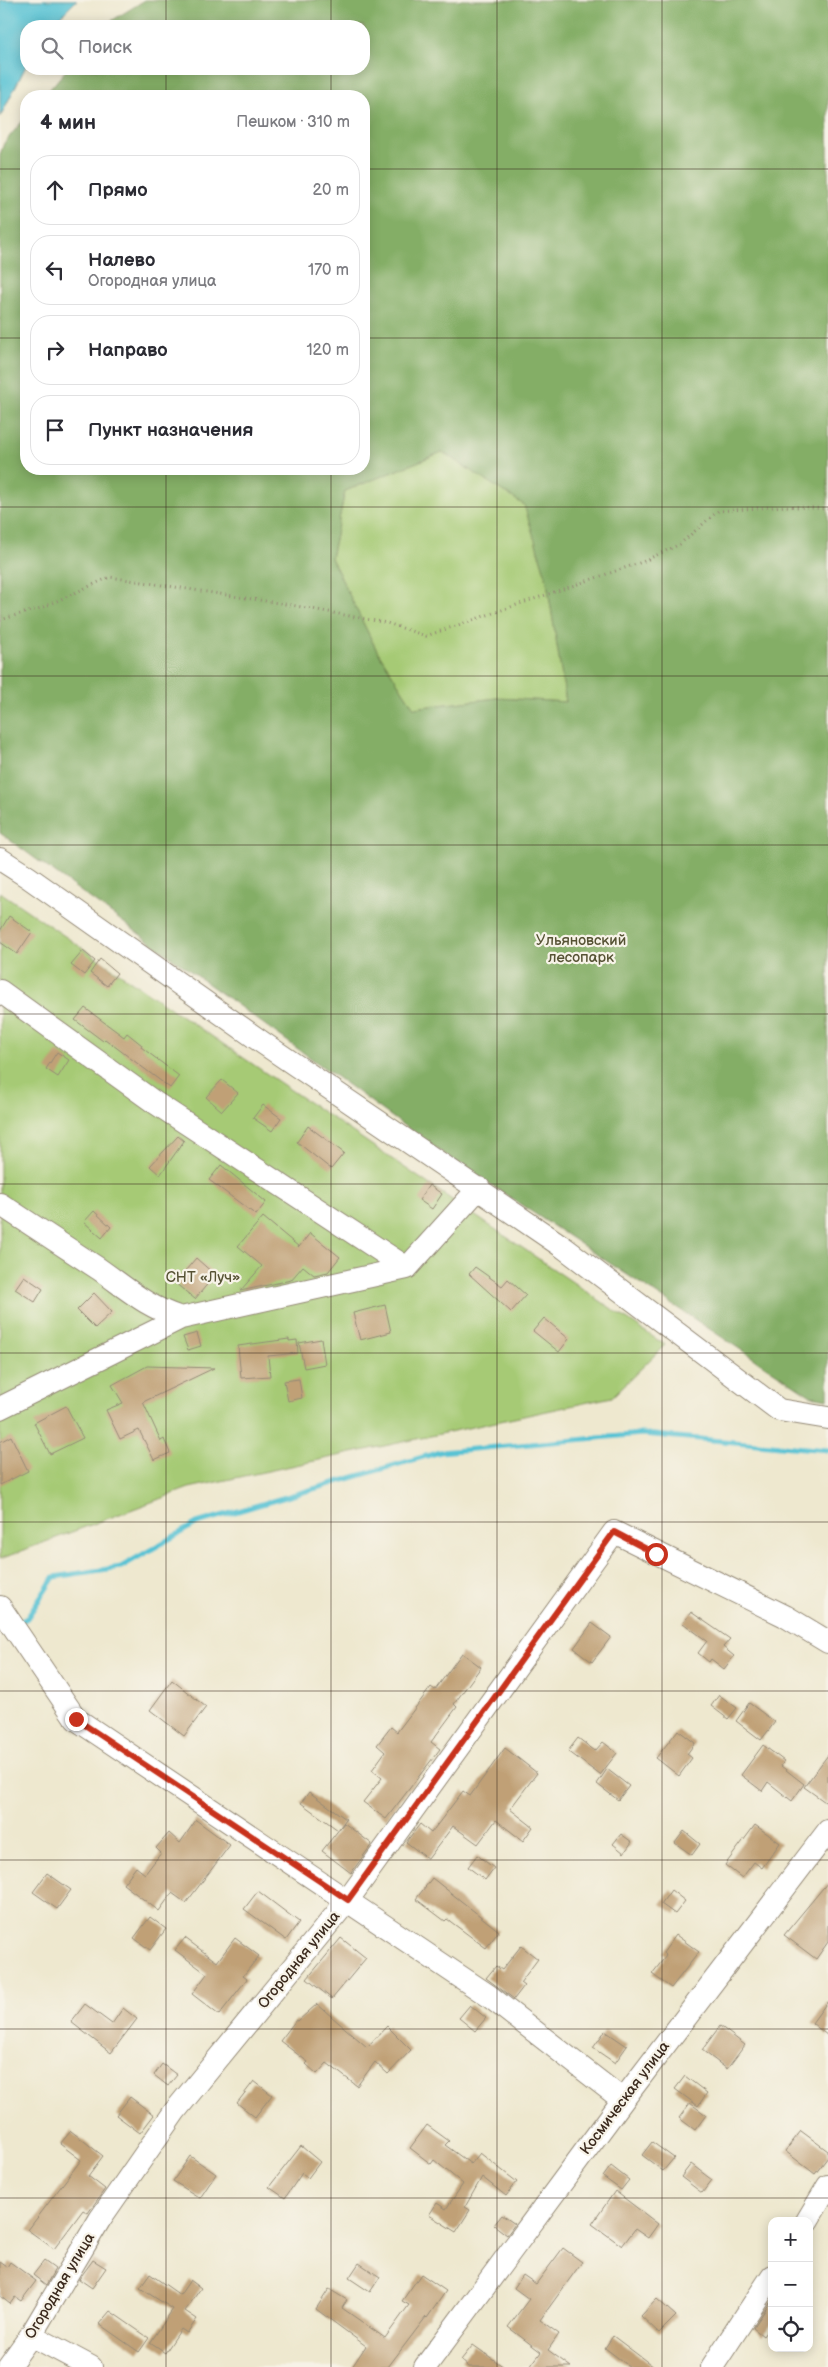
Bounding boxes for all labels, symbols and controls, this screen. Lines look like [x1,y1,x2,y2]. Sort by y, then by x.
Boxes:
search box [20,20,370,75]
icon: search [38,34,66,62]
text: Поиск [78,36,132,59]
text: 4 мин [40,110,96,135]
text: Пешком · 310 m [236,113,350,132]
icon: ahead [41,176,69,204]
text: Прямо [88,179,148,202]
text: 20 m [313,181,349,200]
text: Налево [88,249,155,272]
icon: left [41,256,69,284]
text: 170 m [308,261,349,280]
text: Огородная улица [88,272,216,291]
icon: right [41,336,69,364]
text: Направо [88,339,168,362]
text: 120 m [306,341,349,360]
icon: arrive [41,416,69,444]
text: Пункт назначения [88,419,253,442]
park label: Ульяновский лесопарк [536,931,626,967]
park label: СНТ «Луч» [166,1268,240,1287]
route start [645,1543,668,1566]
route end [65,1708,88,1731]
street label: Огородная улица [254,1907,344,2013]
street label: Космическая улица [576,2037,674,2158]
map controls [768,2217,813,2352]
button: + [768,2217,813,2262]
street label: Огородная улица [21,2229,99,2342]
button: − [768,2262,813,2307]
button: locate [768,2307,813,2352]

